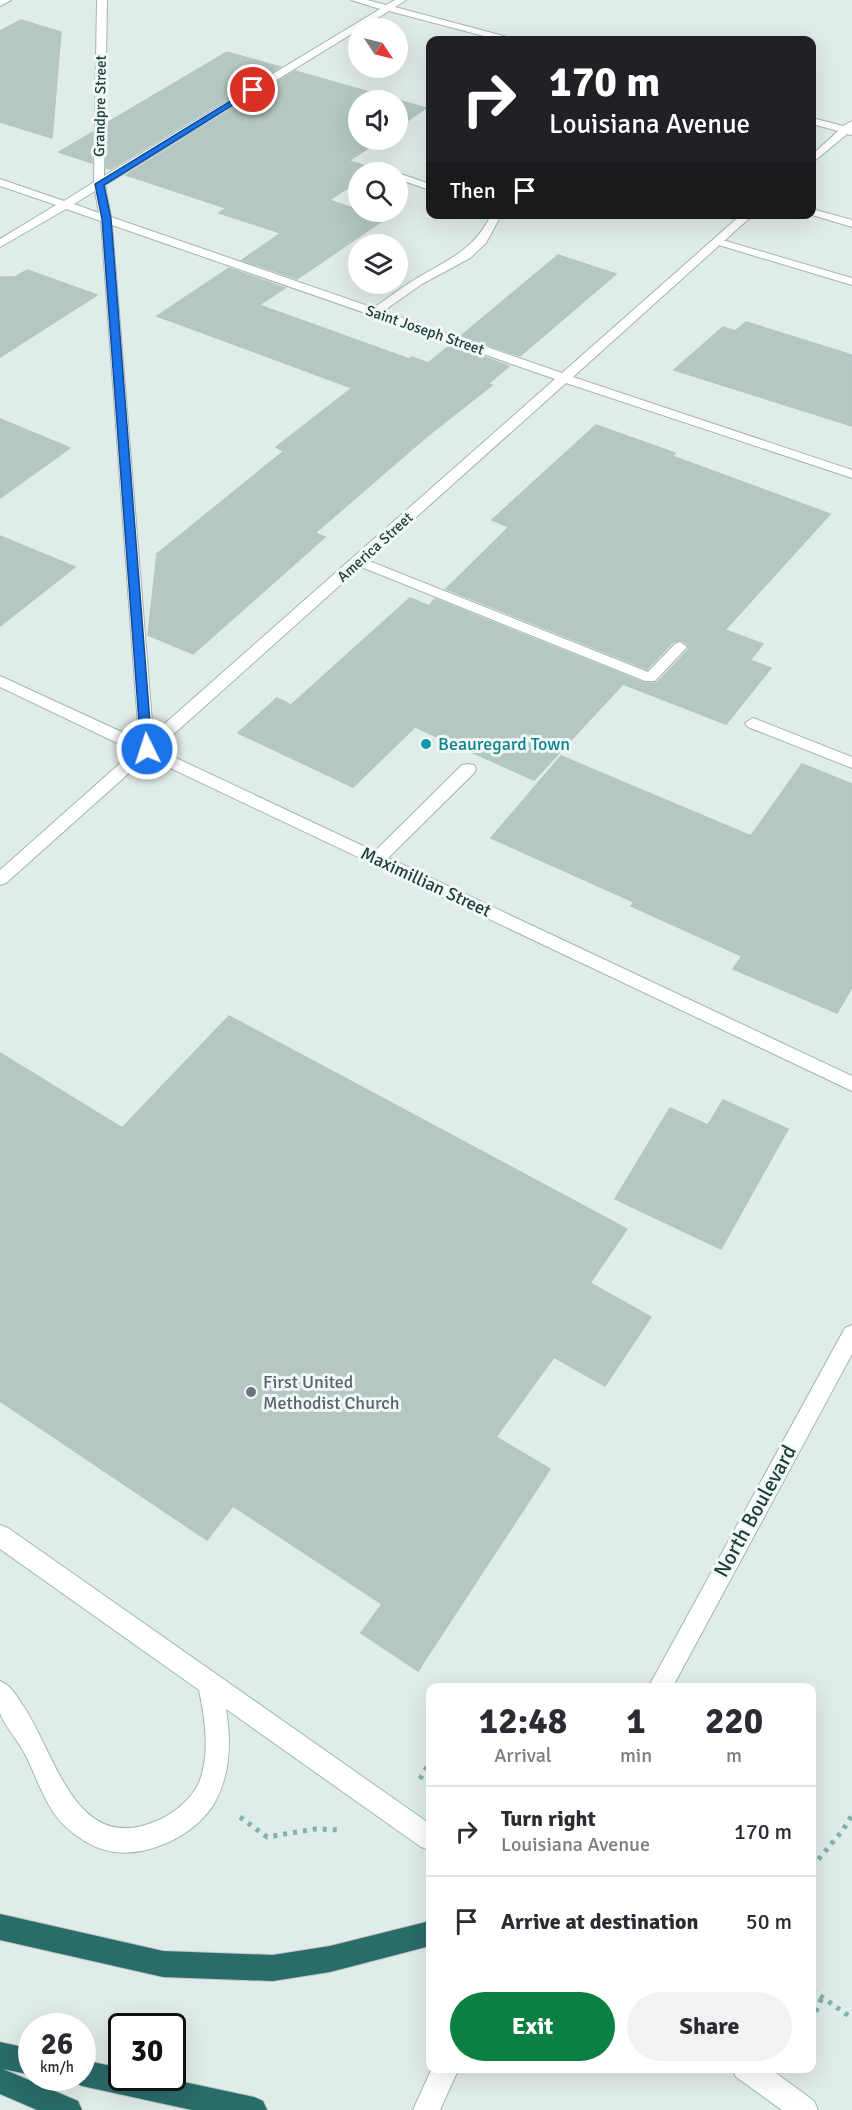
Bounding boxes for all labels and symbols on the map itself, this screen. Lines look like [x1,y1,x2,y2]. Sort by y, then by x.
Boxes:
north arrow [348,18,408,78]
street label: Grandpre Street [90,55,110,157]
pin [227,64,278,115]
street label: Saint Joseph Street [364,301,486,359]
street label: America Street [333,508,417,586]
position arrow [115,717,179,781]
place label: Beauregard Town [438,733,570,755]
marker: Beauregard Town [419,737,433,751]
street label: Maximillian Street [357,842,495,922]
place label: First United Methodist Church [263,1371,400,1414]
marker: First United Methodist Church [244,1385,258,1399]
street label: North Boulevard [708,1440,802,1582]
speed limit sign: 30 [108,2013,186,2091]

